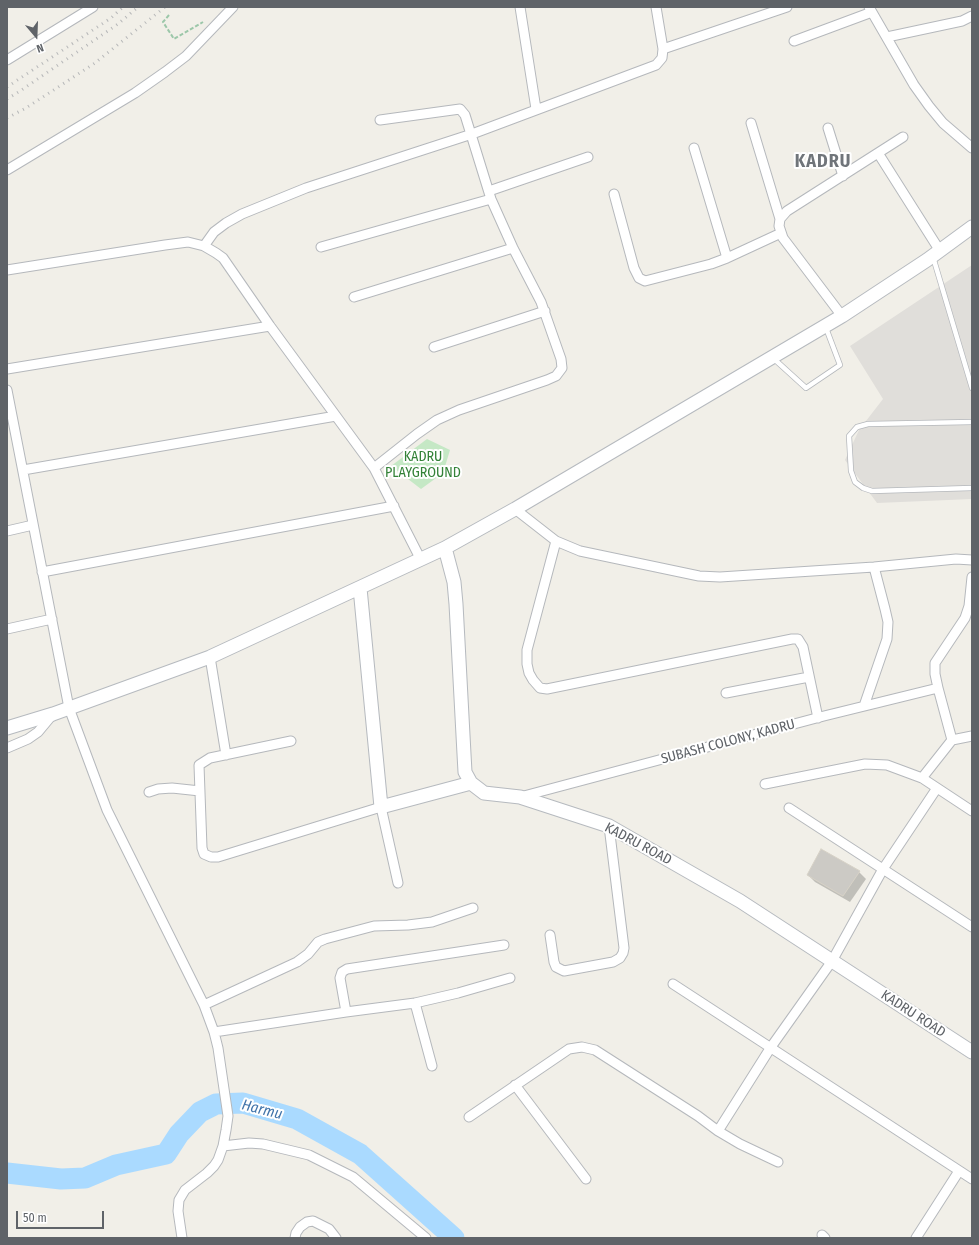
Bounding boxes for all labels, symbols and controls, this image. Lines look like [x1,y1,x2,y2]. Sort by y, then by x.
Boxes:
north arrow [16,16,56,56]
text: N [35,41,45,55]
district label: KADRU [795,151,851,173]
park label: KADRU PLAYGROUND [385,449,461,482]
street label: SUBASH COLONY, KADRU [659,716,797,768]
street label: KADRU ROAD [602,819,674,869]
street label: KADRU ROAD [878,987,948,1041]
water label: Harmu [240,1096,284,1124]
scale bar [18,1203,106,1229]
text: 50 m [23,1211,47,1225]

